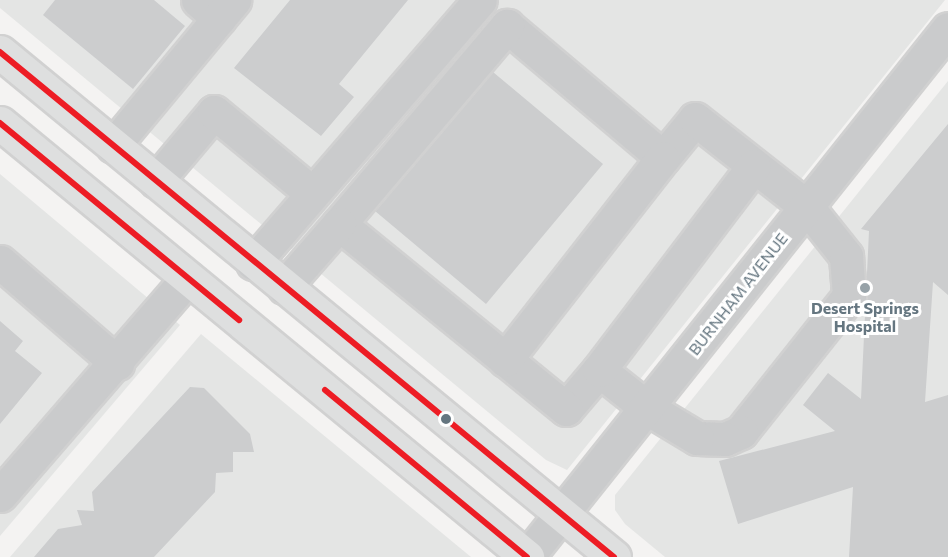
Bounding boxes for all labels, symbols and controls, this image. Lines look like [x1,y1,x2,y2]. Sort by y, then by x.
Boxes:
street label: BURNHAM AVENUE [684,229,792,359]
marker: Desert Springs Hospital [856,279,874,297]
place label: Desert Springs Hospital [811,298,919,336]
unlabelled marker [440,413,452,425]

